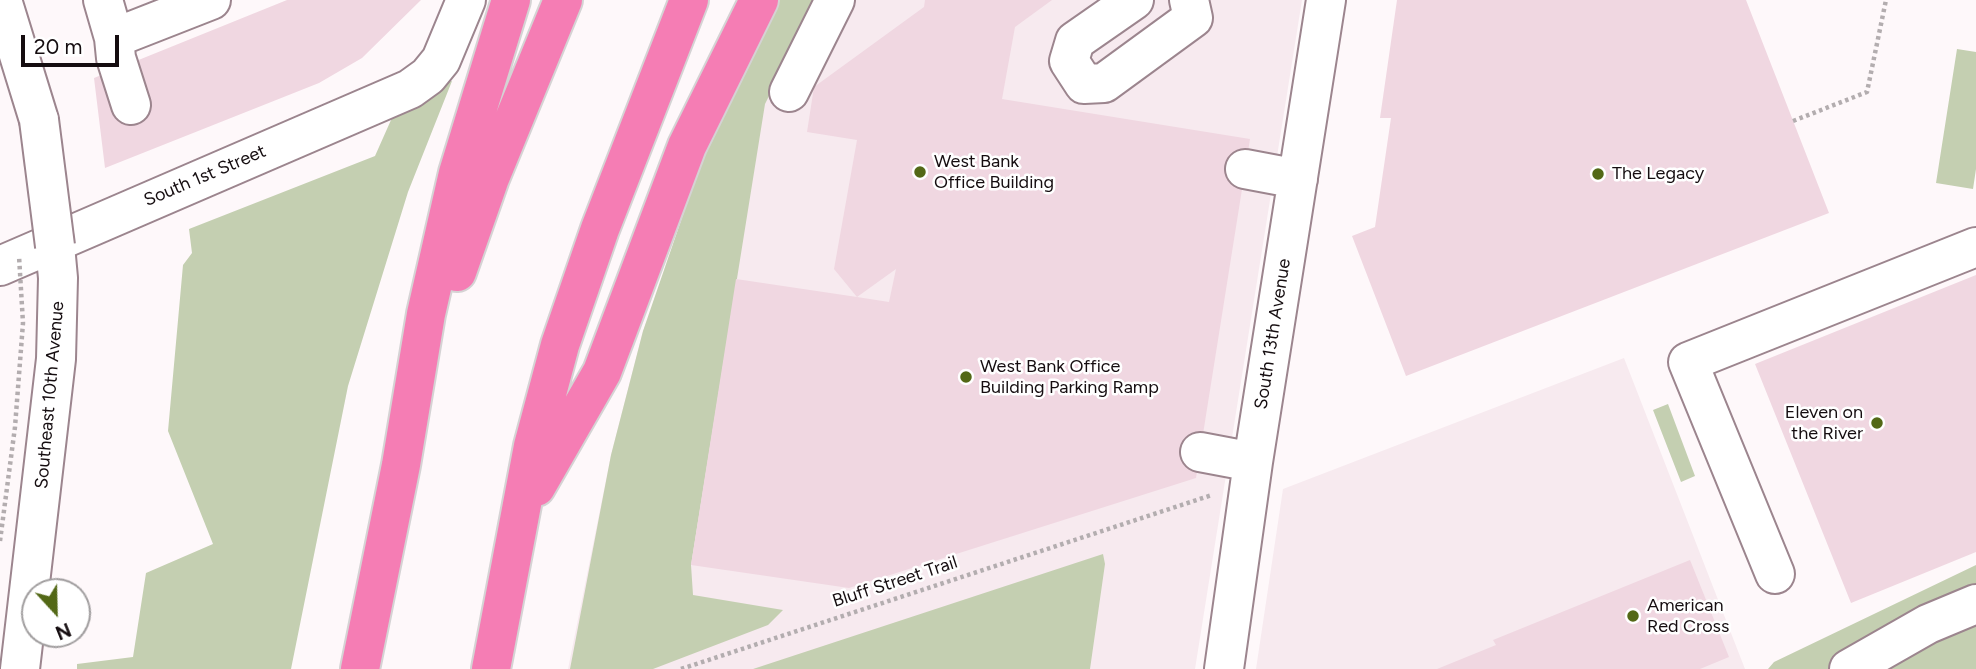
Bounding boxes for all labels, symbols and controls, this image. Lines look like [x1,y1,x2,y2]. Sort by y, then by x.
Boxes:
scale bar [24,21,122,65]
text: 20 m [34,34,82,59]
street label: South 1st Street [141,141,269,211]
place label: West Bank Office Building [934,151,1054,194]
place label: The Legacy [1612,163,1704,185]
marker: West Bank Office Building [912,164,928,180]
marker: The Legacy [1590,166,1606,182]
street label: South 13th Avenue [1250,257,1296,411]
street label: Southeast 10th Avenue [31,300,69,490]
place label: West Bank Office Building Parking Ramp [980,356,1159,398]
marker: West Bank Office Building Parking Ramp [958,369,974,385]
place label: Eleven on the River [1785,402,1863,444]
marker: Eleven on the River [1869,415,1885,431]
street label: Bluff Street Trail [830,552,960,612]
north arrow [21,578,91,648]
place label: American Red Cross [1647,595,1729,638]
marker: American Red Cross [1625,608,1641,624]
text: N [52,618,74,644]

